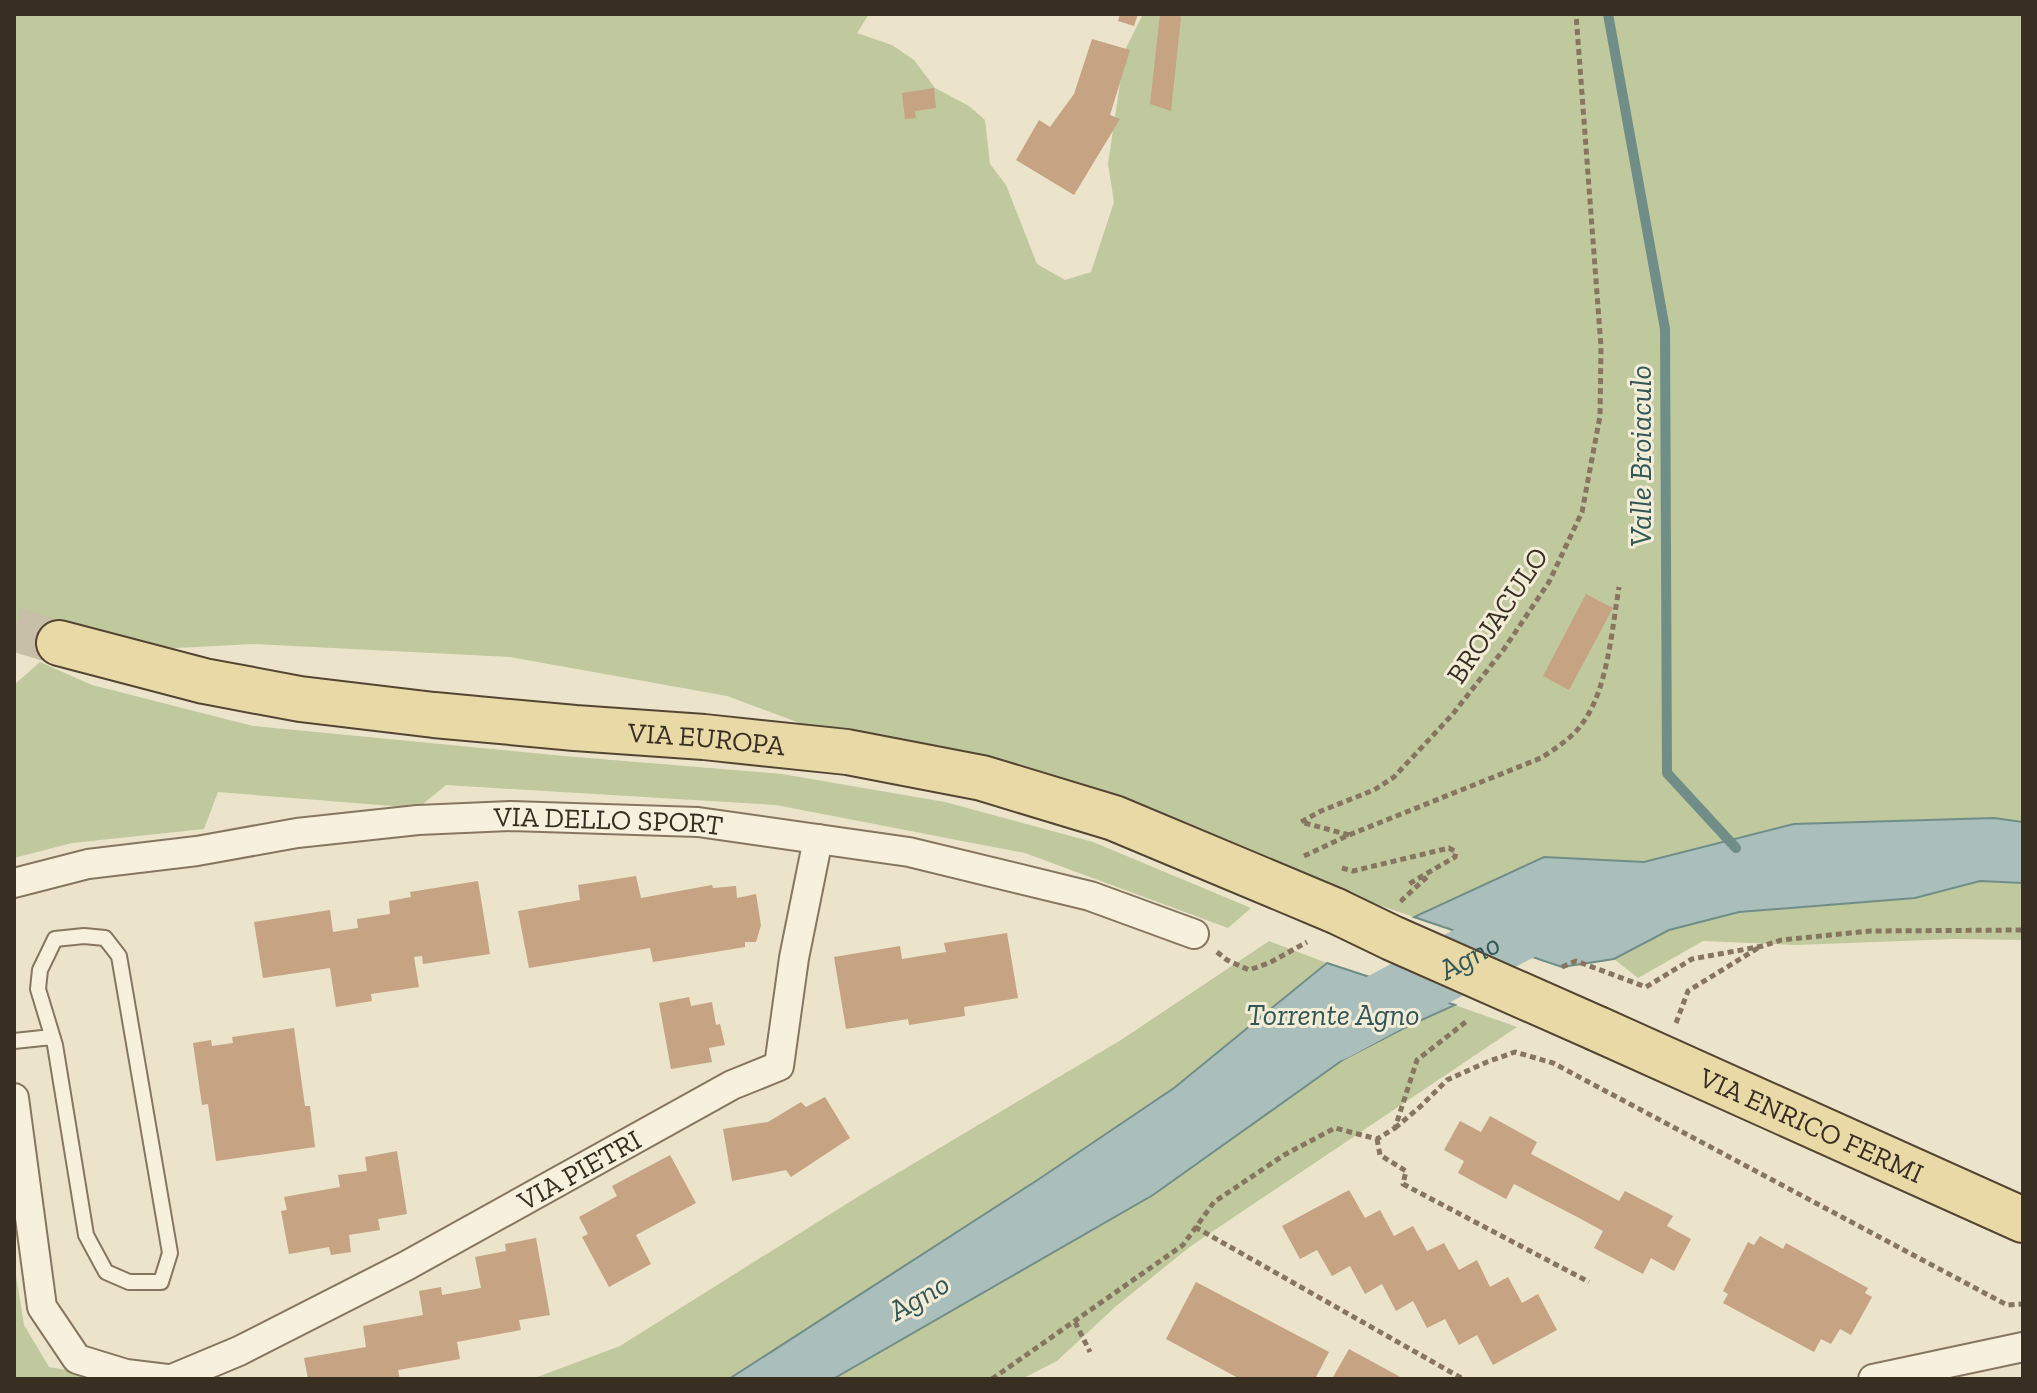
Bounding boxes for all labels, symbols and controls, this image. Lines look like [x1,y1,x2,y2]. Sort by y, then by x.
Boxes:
water label: Valle Broiaculo [1623,365,1659,547]
street label: BROJACULO [1440,541,1555,690]
street label: VIA EUROPA [626,716,787,762]
street label: VIA DELLO SPORT [492,800,725,842]
water label: Agno [1432,926,1506,988]
water label: Torrente Agno [1246,997,1420,1033]
street label: VIA ENRICO FERMI [1693,1060,1928,1190]
street label: VIA PIETRI [511,1123,647,1218]
water label: Agno [881,1265,956,1329]

